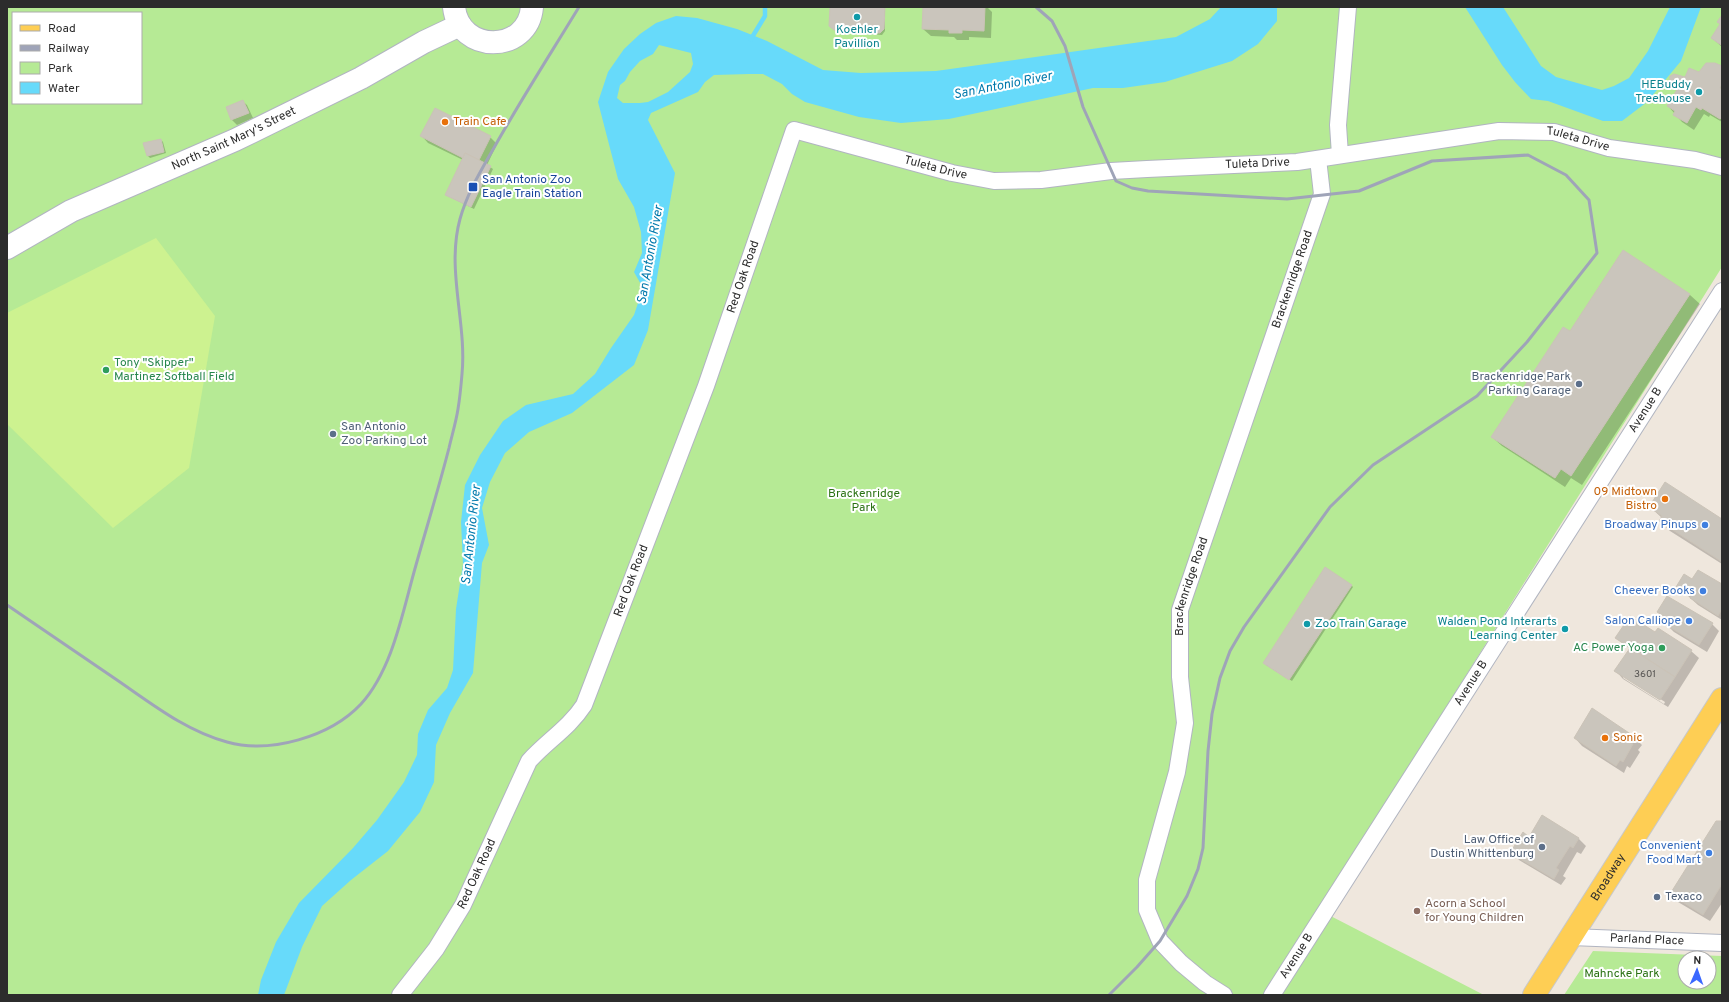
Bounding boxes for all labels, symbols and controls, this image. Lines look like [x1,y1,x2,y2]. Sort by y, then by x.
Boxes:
legend [12,12,142,104]
marker: Koehler Pavillion [852,12,862,22]
text: Road [48,21,76,37]
place label: Koehler Pavillion [834,22,880,52]
text: Railway [48,41,89,57]
text: Park [48,61,73,77]
water label: San Antonio River [952,68,1055,103]
place label: HEBuddy Treehouse [1635,77,1691,107]
text: Water [48,81,80,97]
marker: HEBuddy Treehouse [1694,87,1704,97]
street label: North Saint Mary's Street [169,103,299,175]
place label: Train Cafe [453,114,507,130]
marker: Train Cafe [440,117,450,127]
street label: Tuleta Drive [1546,124,1611,156]
street label: Tuleta Drive [902,152,969,184]
street label: Tuleta Drive [1225,154,1290,173]
place label: San Antonio Zoo Eagle Train Station [482,172,582,202]
marker: San Antonio Zoo Eagle Train Station [467,181,479,193]
water label: San Antonio River [634,203,668,306]
street label: Brackenridge Road [1269,228,1317,331]
street label: Red Oak Road [724,238,763,315]
place label: Tony "Skipper" Martinez Softball Field [114,355,235,385]
marker: Tony "Skipper" Martinez Softball Field [101,365,111,375]
place label: Brackenridge Park Parking Garage [1472,369,1571,399]
marker: Brackenridge Park Parking Garage [1574,379,1584,389]
street label: Avenue B [1625,384,1666,436]
place label: San Antonio Zoo Parking Lot [341,419,427,449]
marker: San Antonio Zoo Parking Lot [328,429,338,439]
water label: San Antonio River [459,483,485,586]
place label: 09 Midtown Bistro [1594,484,1657,514]
park label: Brackenridge Park [828,486,900,516]
marker: 09 Midtown Bistro [1660,494,1670,504]
place label: Broadway Pinups [1604,517,1697,533]
marker: Broadway Pinups [1700,520,1710,530]
street label: Brackenridge Road [1172,535,1212,636]
street label: Red Oak Road [610,543,652,619]
place label: Cheever Books [1614,583,1695,599]
marker: Cheever Books [1698,586,1708,596]
place label: Salon Calliope [1605,613,1681,629]
place label: Walden Pond Interarts Learning Center [1437,614,1557,644]
place label: Zoo Train Garage [1315,616,1407,632]
marker: Salon Calliope [1684,616,1694,626]
marker: Zoo Train Garage [1302,619,1312,629]
marker: Walden Pond Interarts Learning Center [1560,624,1570,634]
place label: AC Power Yoga [1573,640,1654,656]
marker: AC Power Yoga [1657,643,1667,653]
street label: Avenue B [1451,657,1492,709]
house number: 3601 [1634,668,1656,681]
place label: Sonic [1613,730,1642,746]
marker: Sonic [1600,733,1610,743]
place label: Law Office of Dustin Whittenburg [1430,832,1534,862]
street label: Red Oak Road [454,836,500,913]
place label: Convenient Food Mart [1640,838,1701,868]
marker: Law Office of Dustin Whittenburg [1537,842,1547,852]
marker: Convenient Food Mart [1704,848,1714,858]
street label: Broadway [1587,851,1630,905]
place label: Texaco [1665,889,1703,905]
marker: Texaco [1652,892,1662,902]
place label: Acorn a School for Young Children [1425,896,1524,926]
marker: Acorn a School for Young Children [1412,906,1422,916]
street label: Avenue B [1276,930,1317,982]
street label: Parland Place [1609,931,1684,949]
north arrow [1677,950,1717,990]
text: N [1693,954,1702,968]
park label: Mahncke Park [1584,966,1660,982]

